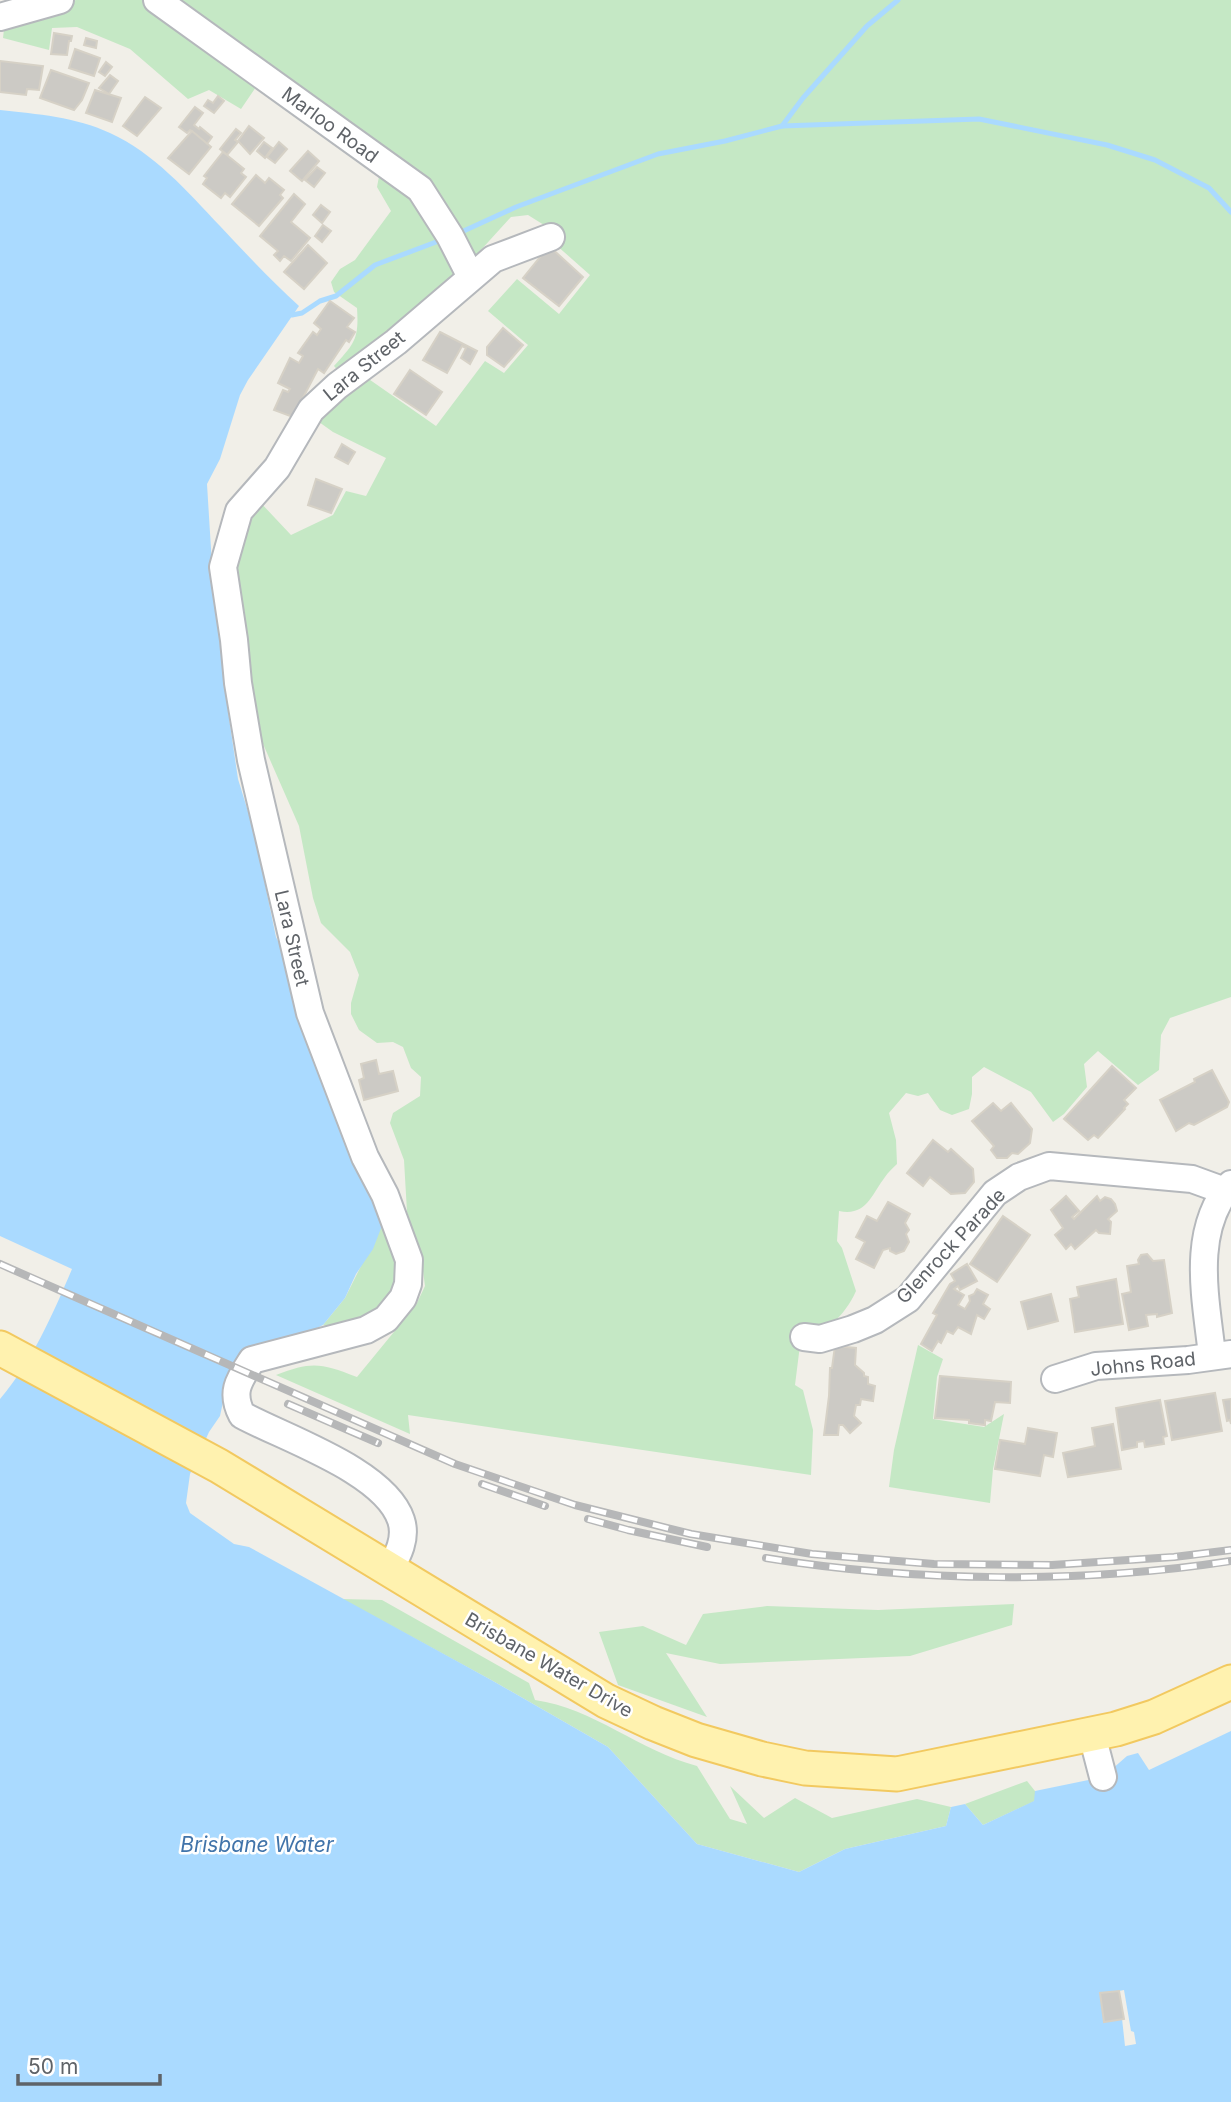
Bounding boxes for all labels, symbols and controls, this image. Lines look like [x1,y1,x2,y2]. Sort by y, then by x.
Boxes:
street label: Marloo Road [277,82,383,168]
street label: Lara Street [319,326,409,406]
street label: Lara Street [270,888,314,988]
street label: Glenrock Parade [892,1184,1010,1308]
street label: Johns Road [1089,1347,1197,1381]
street label: Brisbane Water Drive [461,1608,637,1722]
water label: Brisbane Water [180,1832,335,1857]
scale bar [18,2042,159,2086]
text: 50 m [28,2054,78,2079]

